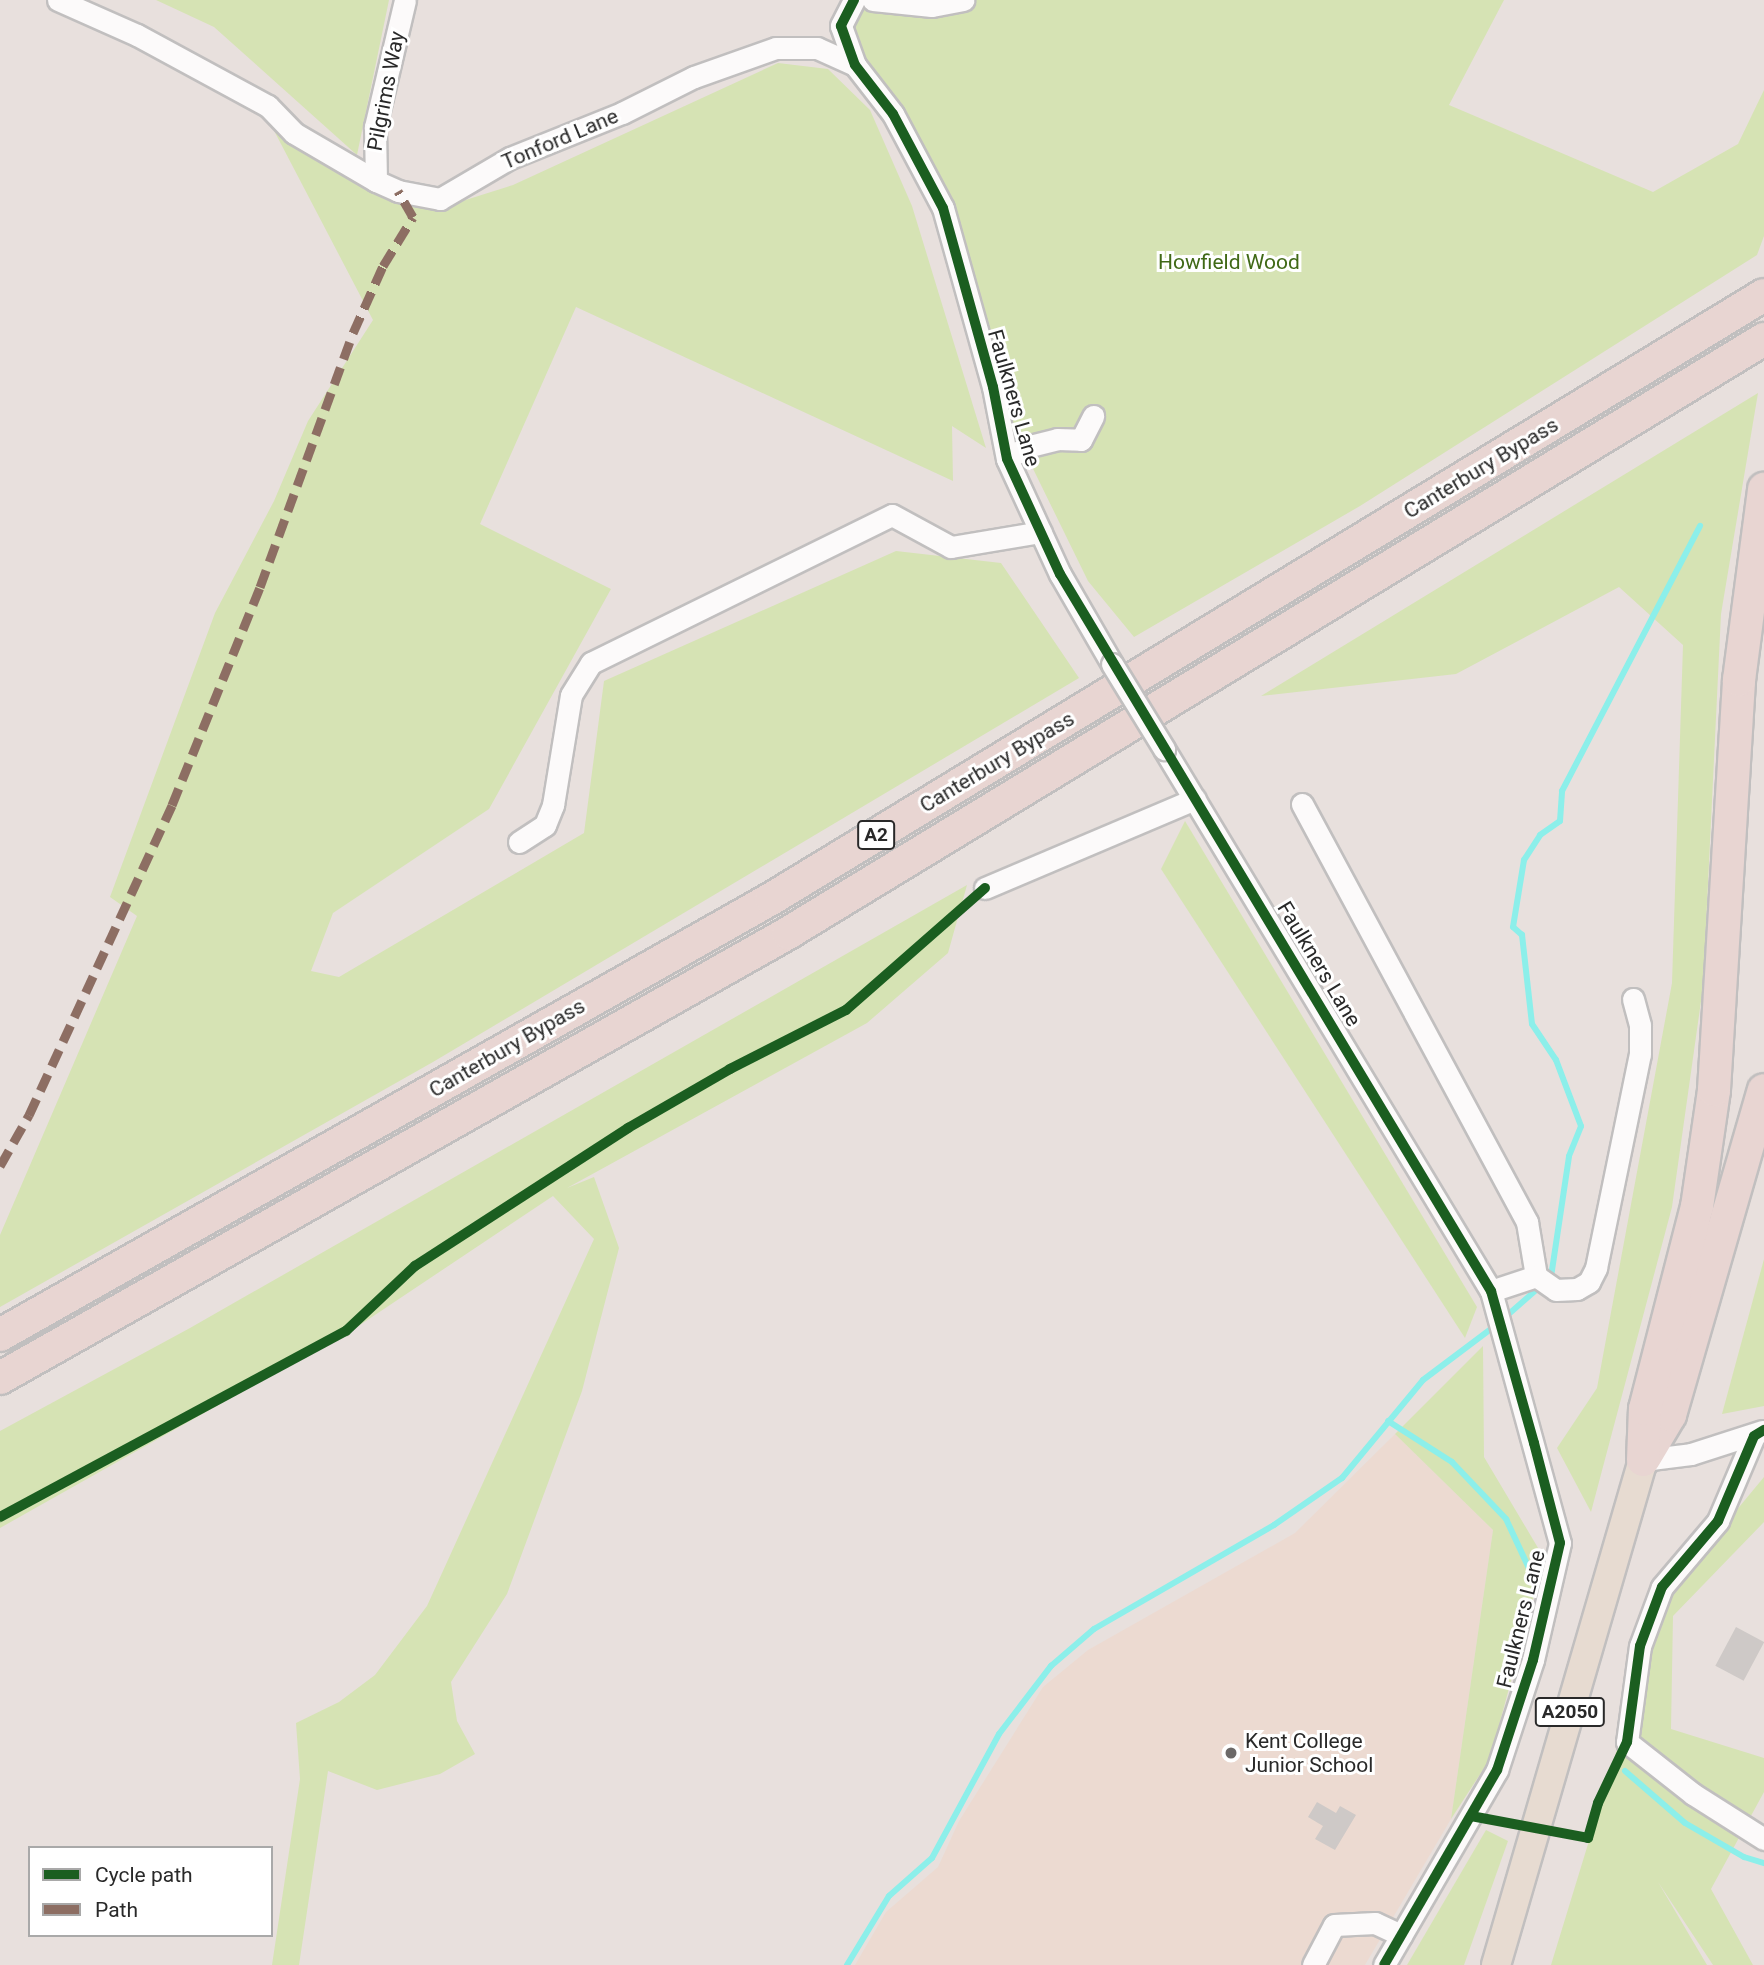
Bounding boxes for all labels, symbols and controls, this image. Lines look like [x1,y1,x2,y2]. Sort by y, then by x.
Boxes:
street label: Pilgrims Way [362,29,410,153]
street label: Tonford Lane [498,103,622,175]
park label: Howfield Wood [1158,249,1300,275]
street label: Faulkners Lane [982,327,1046,469]
street label: Canterbury Bypass [1399,412,1563,524]
street label: Canterbury Bypass [915,706,1079,818]
road number: A2 [857,820,895,850]
street label: Faulkners Lane [1272,897,1366,1031]
street label: Canterbury Bypass [425,993,589,1103]
street label: Faulkners Lane [1492,1547,1550,1691]
road number: A2050 [1533,1696,1607,1728]
place label: Kent College Junior School [1245,1728,1373,1778]
marker: Kent College Junior School [1223,1745,1239,1761]
legend [28,1846,273,1937]
text: Cycle path [95,1863,193,1887]
text: Path [95,1898,138,1922]

